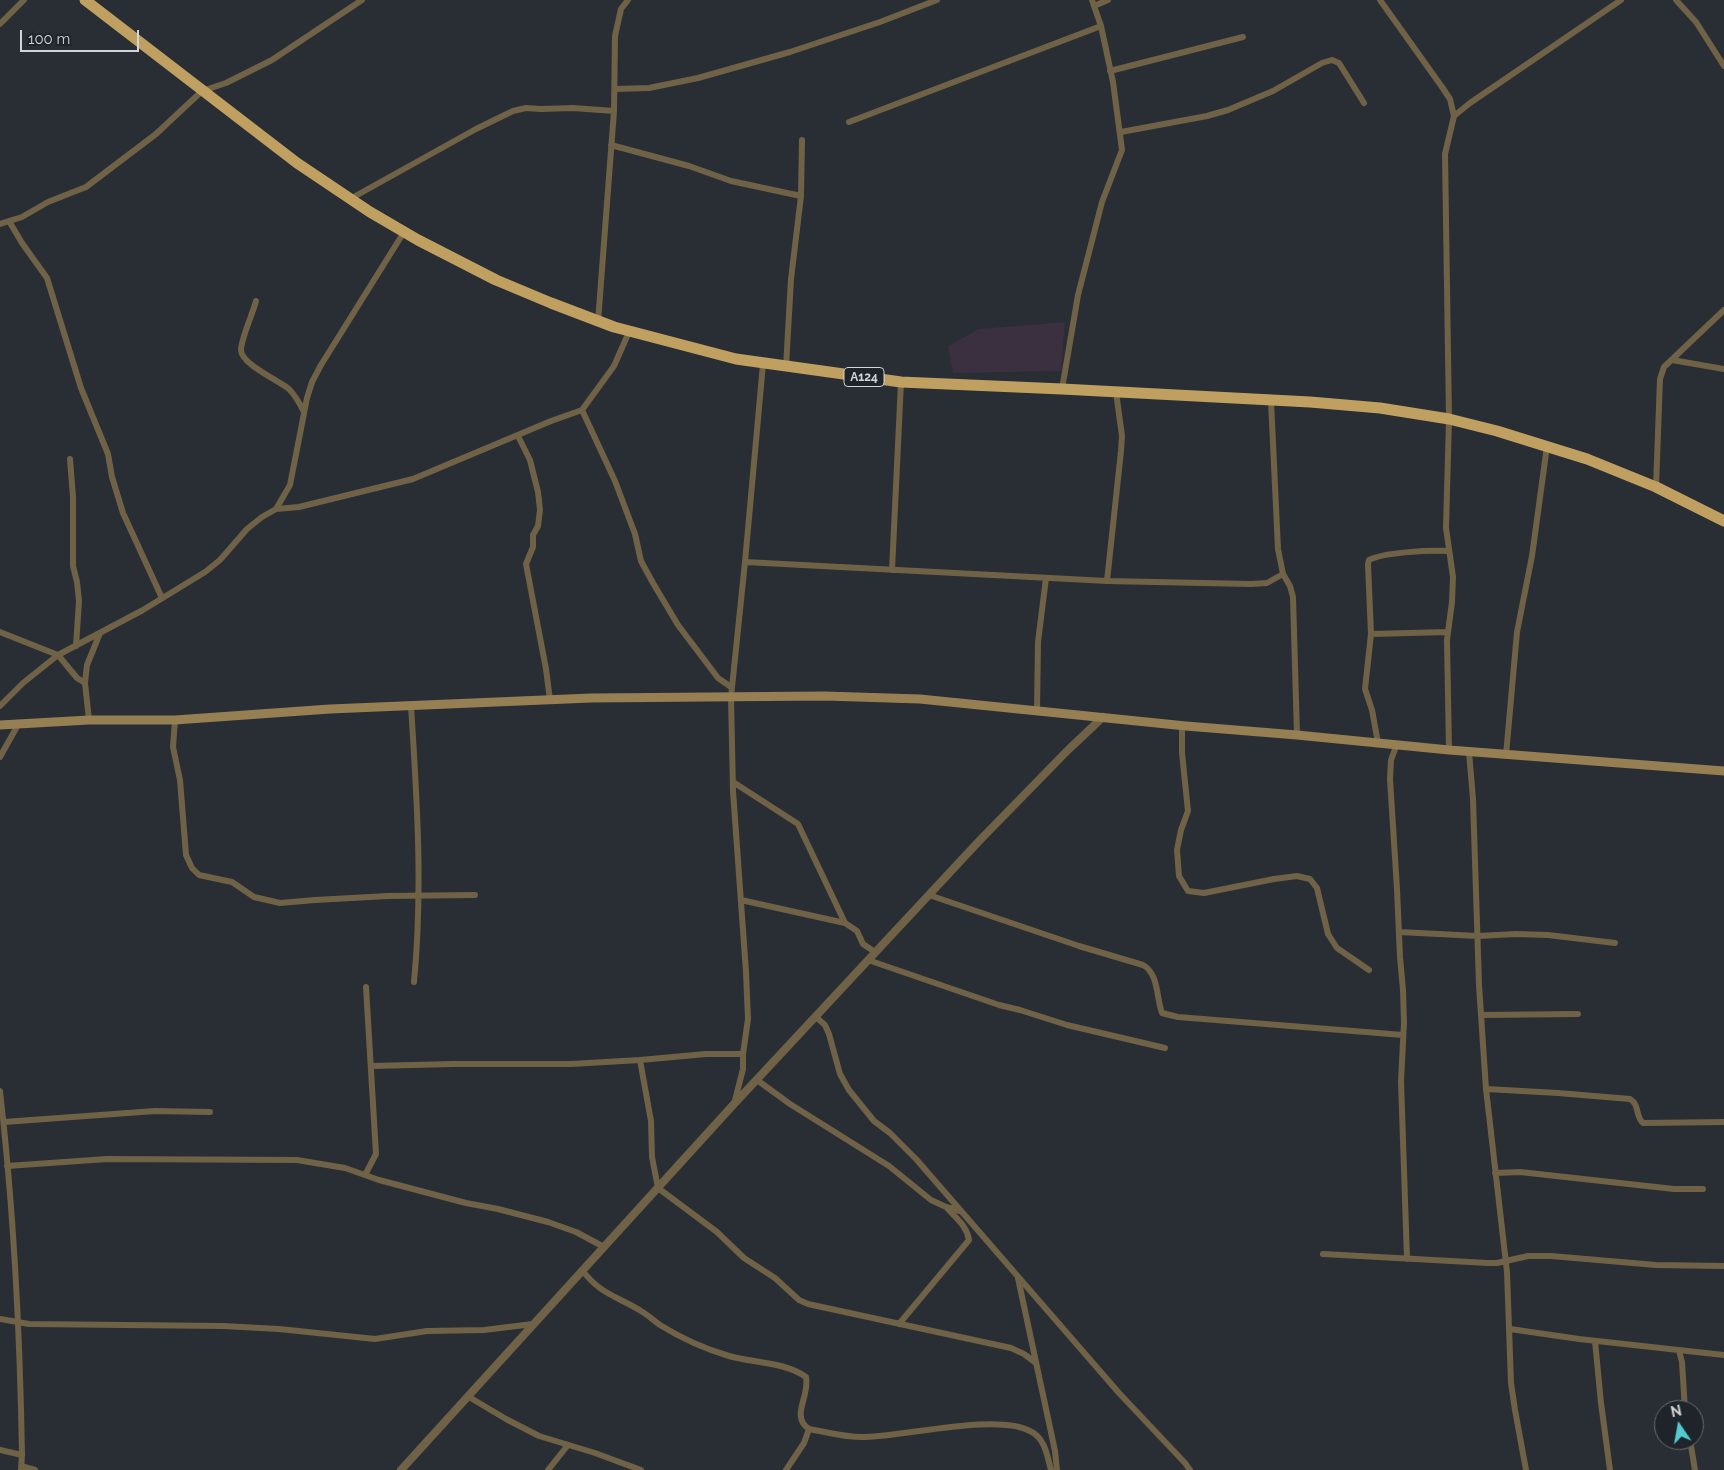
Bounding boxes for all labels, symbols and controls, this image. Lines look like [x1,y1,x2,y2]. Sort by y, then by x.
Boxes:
scale bar [22,20,141,52]
text: 100 m [28,30,70,48]
road number: A124 [844,368,884,387]
north arrow [1654,1400,1704,1450]
text: N [1669,1402,1683,1420]

